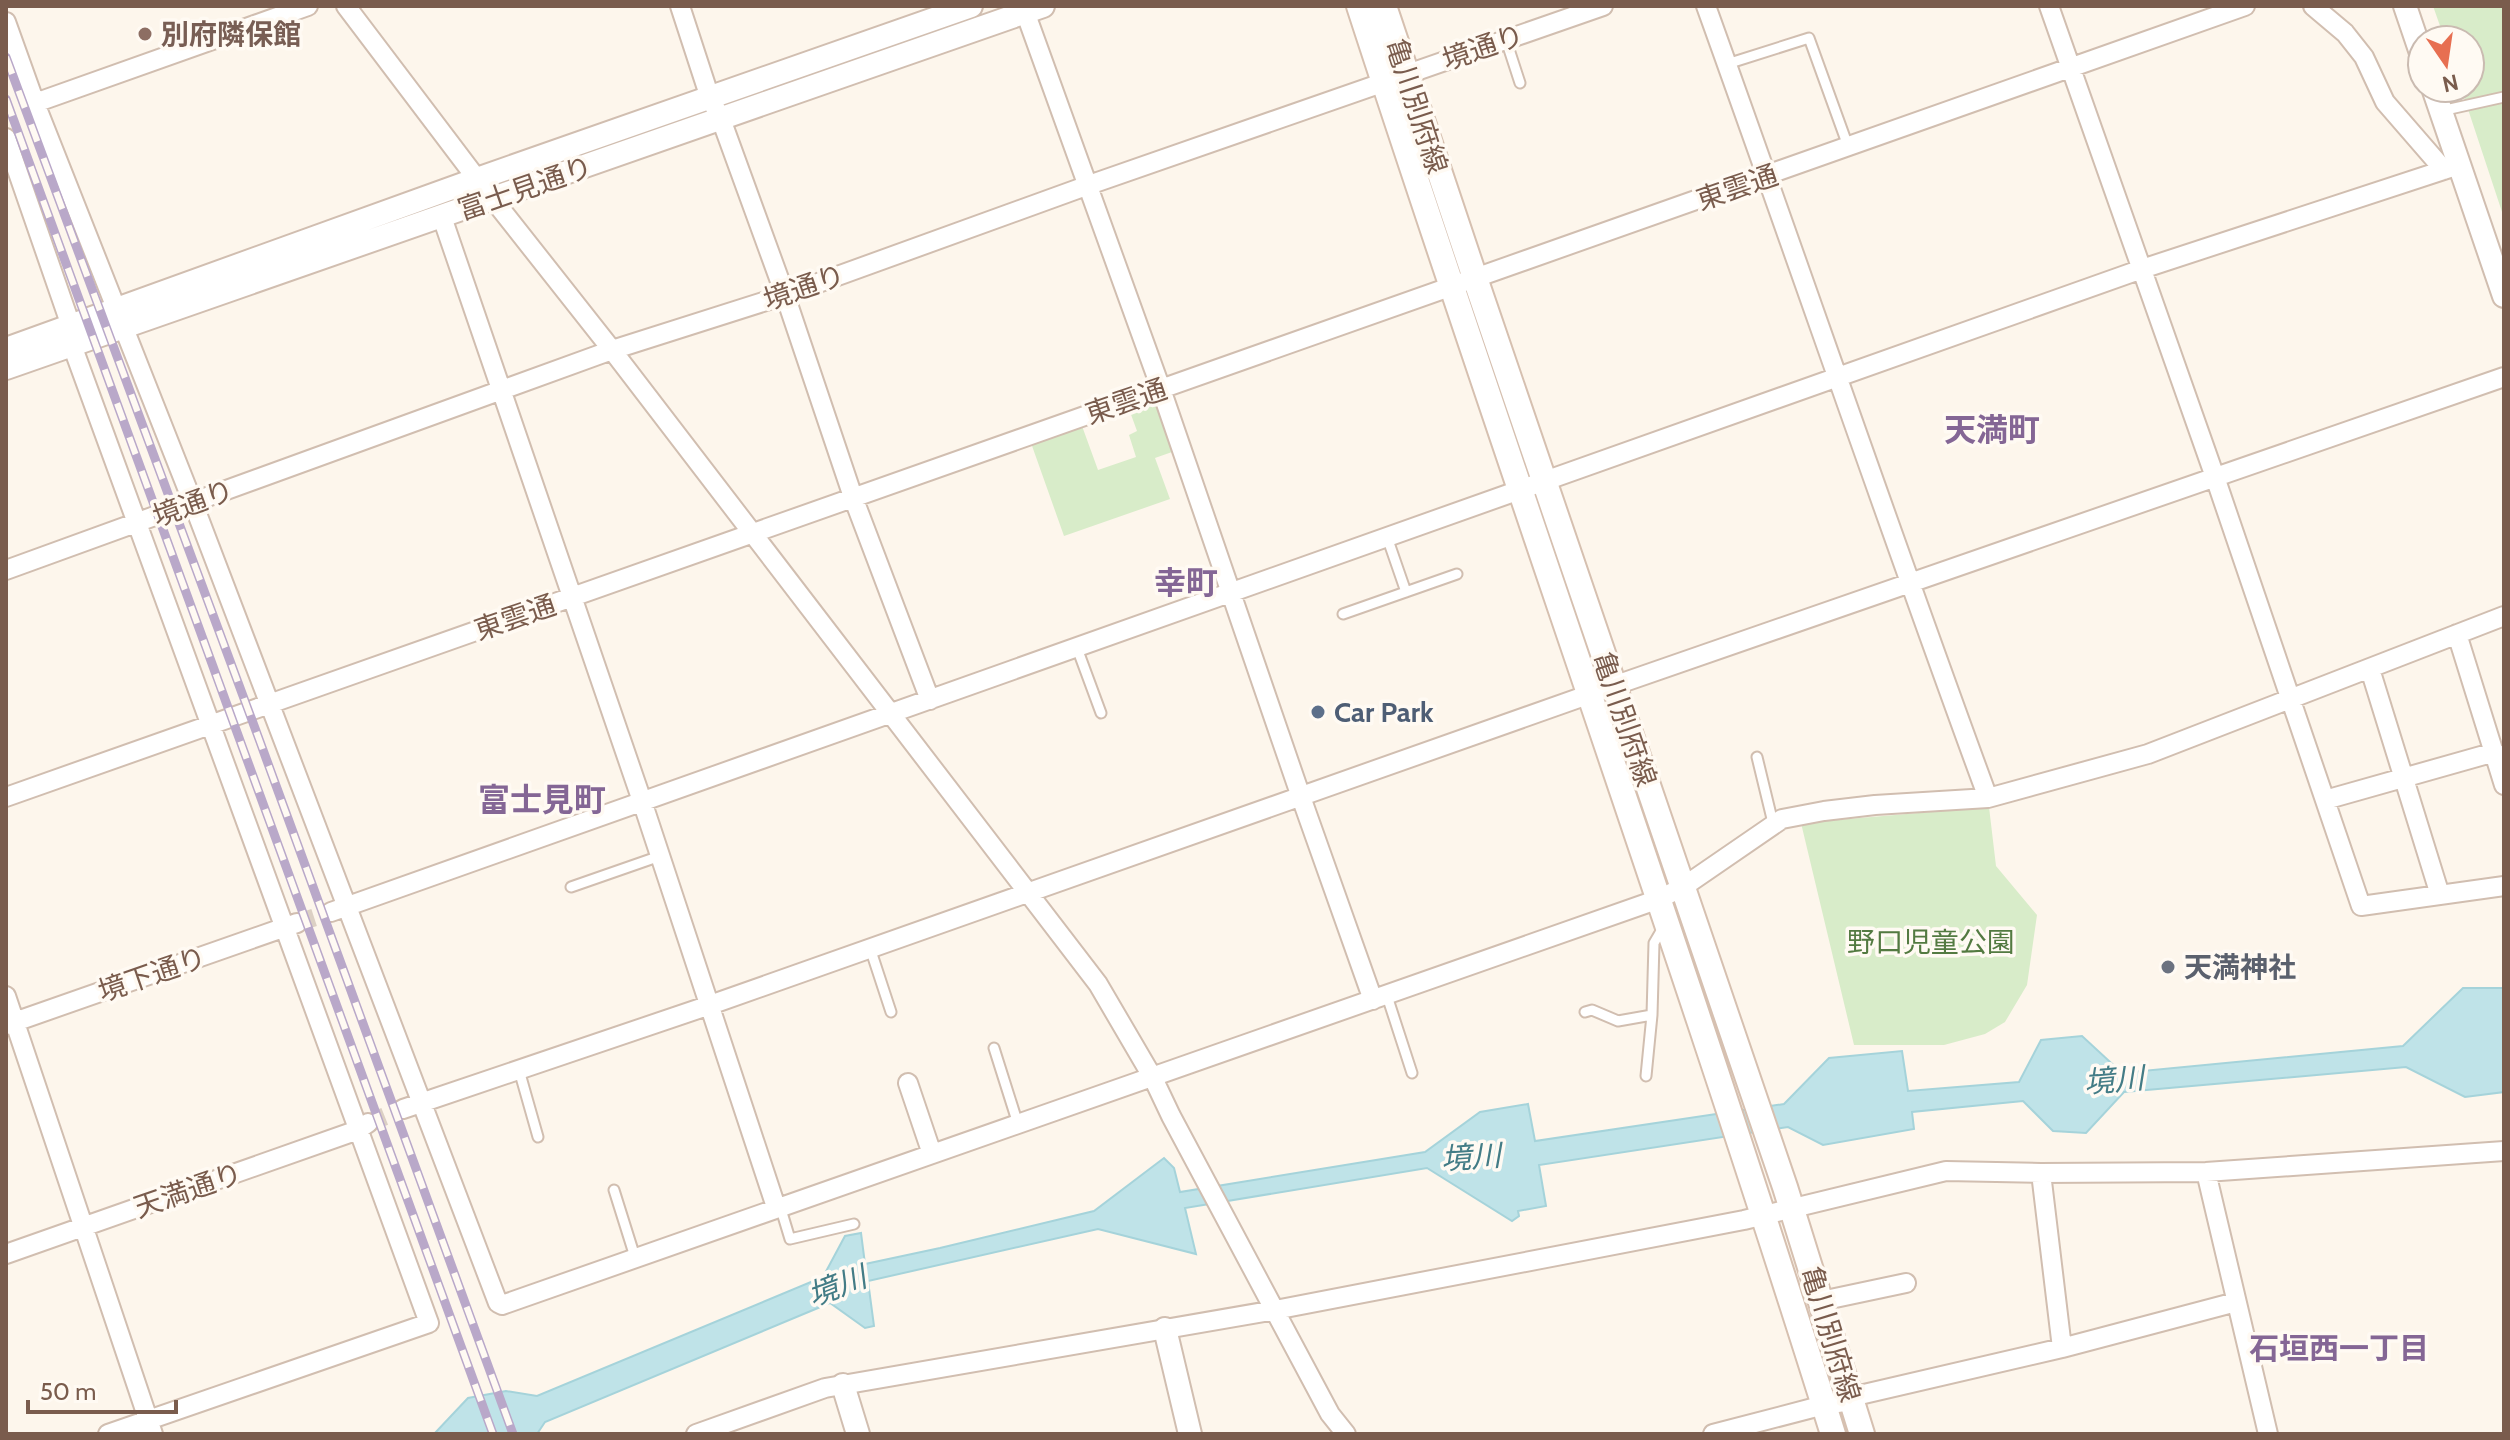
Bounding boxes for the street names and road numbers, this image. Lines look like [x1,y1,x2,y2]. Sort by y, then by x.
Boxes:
street label: 境通り [1438,17,1528,77]
street label: 亀川別府線 [1379,34,1455,178]
street label: 富士見通り [453,149,597,227]
street label: 東雲通 [1692,157,1782,217]
street label: 境通り [759,257,849,317]
street label: 東雲通 [1081,371,1171,431]
street label: 境通り [148,473,238,533]
street label: 東雲通 [470,587,560,647]
street label: 亀川別府線 [1586,647,1664,791]
street label: 境下通り [94,940,210,1008]
street label: 天満通り [130,1156,246,1224]
street label: 亀川別府線 [1794,1262,1868,1406]

